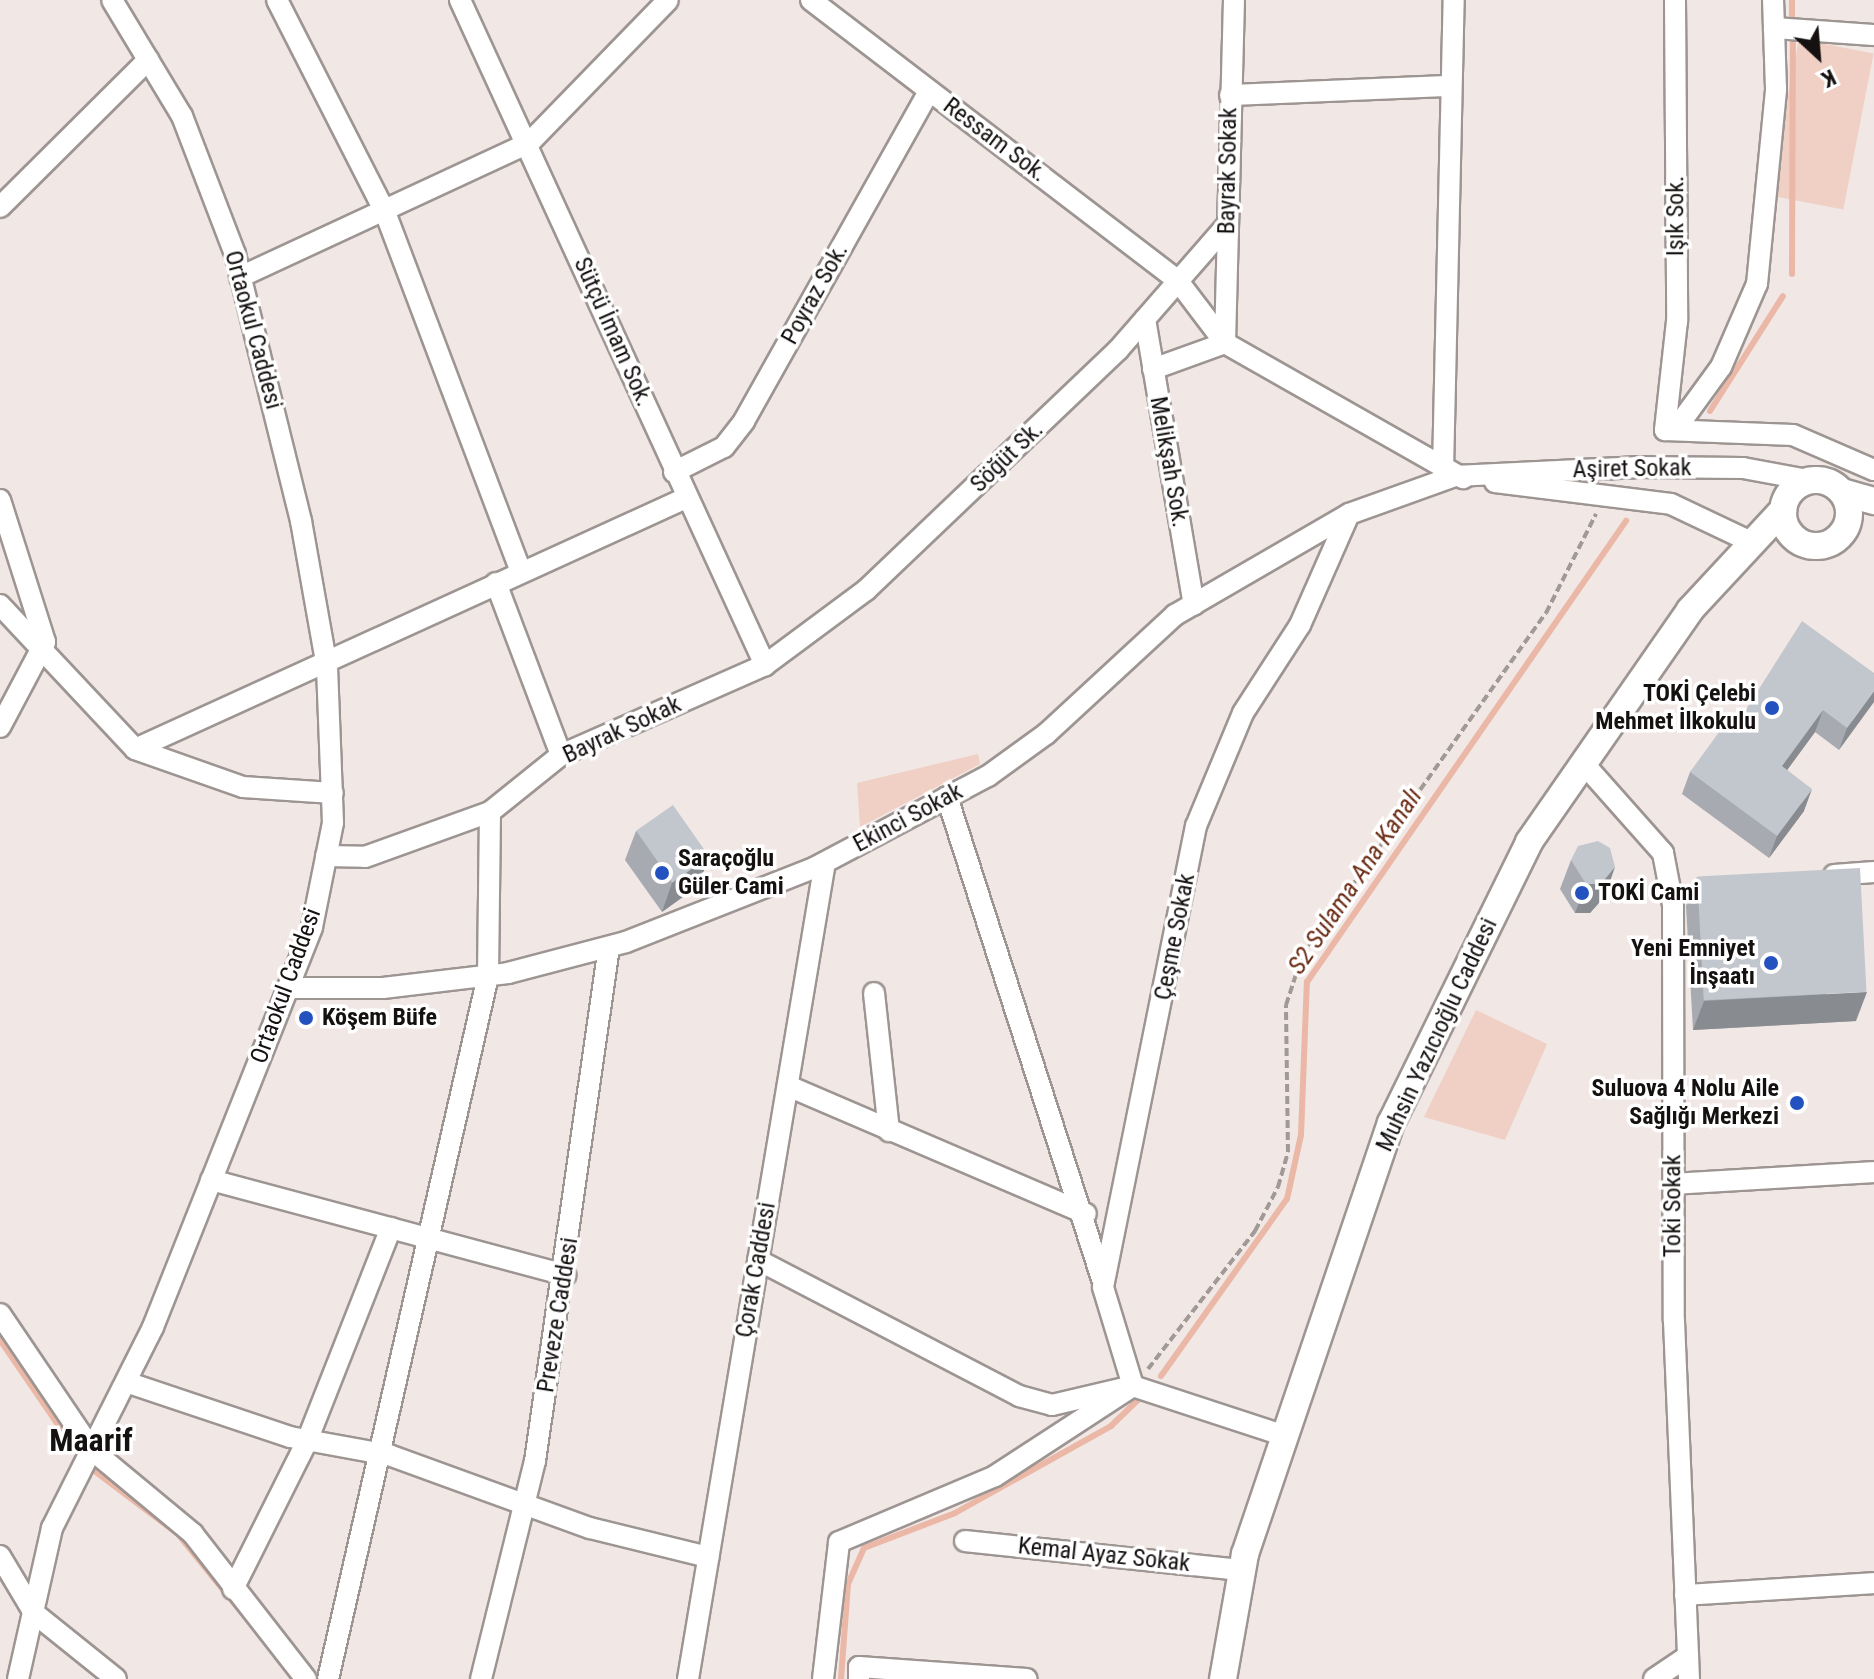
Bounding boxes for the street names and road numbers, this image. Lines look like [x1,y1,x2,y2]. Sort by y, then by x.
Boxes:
street label: Ressam Sok. [937,92,1053,188]
street label: Bayrak Sokak [1212,107,1244,235]
street label: Işık Sok. [1662,176,1690,256]
street label: Poyraz Sok. [775,238,855,350]
street label: Ortaokul Caddesi [218,248,288,412]
street label: Sütçü İmam Sok. [567,253,659,411]
street label: Melikşah Sok. [1143,394,1195,530]
street label: Söğüt Sk. [965,415,1049,499]
street label: Aşiret Sokak [1572,454,1692,484]
street label: Bayrak Sokak [558,690,686,770]
street label: Ekinci Sokak [848,777,968,859]
street label: Çeşme Sokak [1149,871,1201,1003]
street label: Ortaokul Caddesi [245,904,327,1068]
street label: Muhsin Yazıcıoğlu Caddesi [1370,914,1504,1156]
street label: Toki Sokak [1659,1155,1687,1257]
street label: Çorak Caddesi [730,1200,782,1340]
street label: Preveze Caddesi [532,1235,584,1395]
street label: Kemal Ayaz Sokak [1017,1532,1191,1578]

